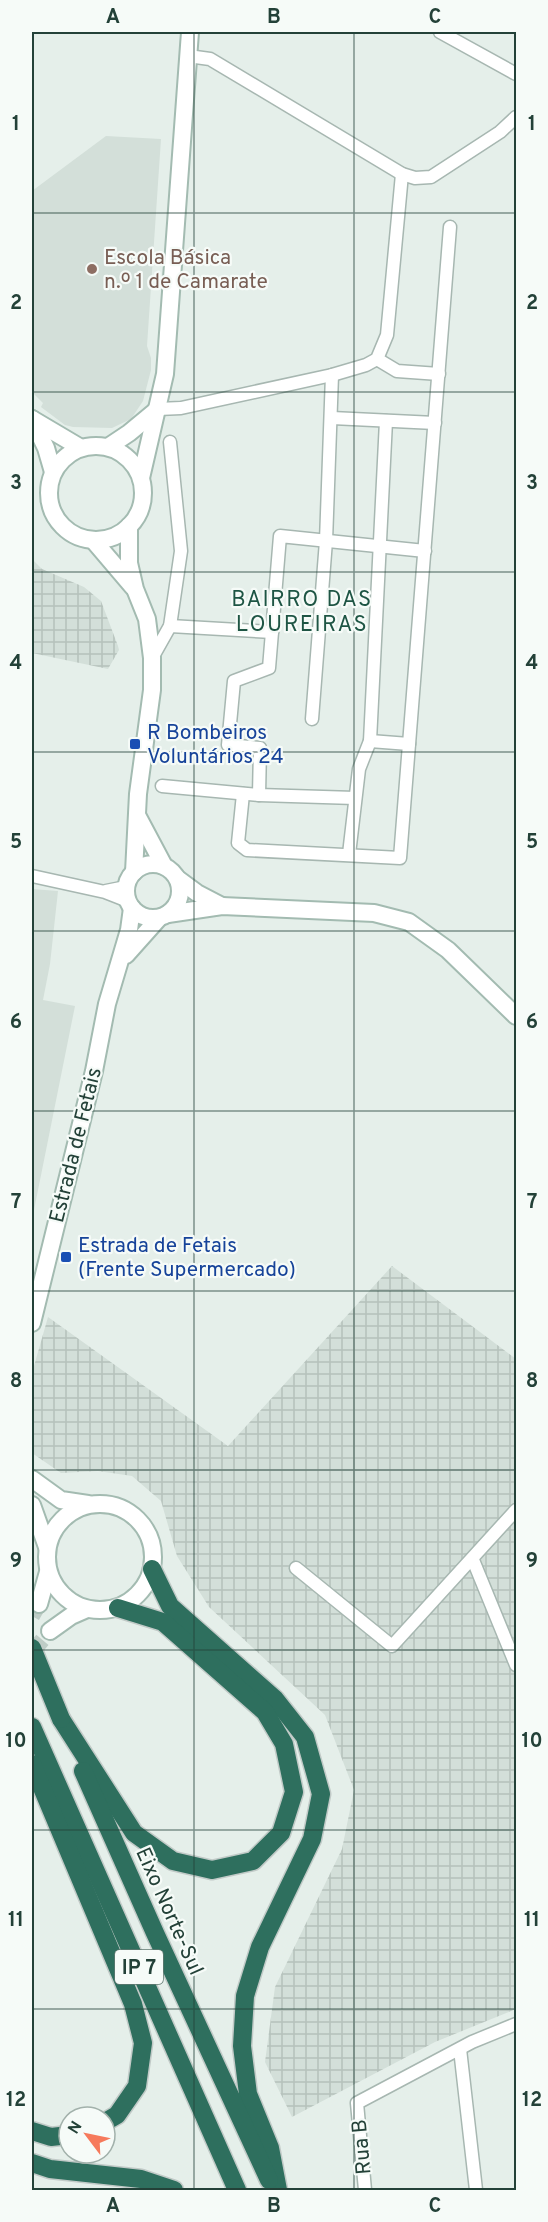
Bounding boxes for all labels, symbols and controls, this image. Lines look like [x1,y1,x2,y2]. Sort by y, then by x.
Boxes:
text: A [106,5,120,31]
text: B [267,5,281,31]
text: C [429,5,441,31]
text: 1 [12,112,20,138]
text: 1 [528,112,536,138]
place label: Escola Básica n.º 1 de Camarate [104,245,268,296]
marker: Escola Básica n.º 1 de Camarate [85,262,99,276]
text: 2 [10,291,22,317]
text: 2 [526,291,538,317]
text: 3 [10,471,22,497]
text: 3 [526,471,538,497]
district label: BAIRRO DAS LOUREIRAS [231,587,373,639]
text: 4 [10,651,22,677]
text: 4 [526,651,538,677]
place label: R Bombeiros Voluntários 24 [147,720,284,771]
marker: R Bombeiros Voluntários 24 [128,737,142,751]
text: 5 [10,830,22,856]
text: 5 [526,830,538,856]
text: 6 [10,1010,22,1036]
text: 6 [526,1010,538,1036]
street label: Estrada de Fetais [44,1065,109,1226]
text: 7 [11,1190,21,1216]
text: 7 [527,1190,537,1216]
place label: Estrada de Fetais (Frente Supermercado) [78,1233,296,1284]
marker: Estrada de Fetais (Frente Supermercado) [59,1250,73,1264]
text: 8 [10,1369,22,1395]
text: 8 [526,1369,538,1395]
text: 9 [10,1549,22,1575]
text: 9 [526,1549,538,1575]
text: 10 [5,1729,27,1755]
text: 10 [521,1729,543,1755]
street label: Eixo Norte-Sul [128,1844,209,1980]
text: 11 [8,1908,24,1934]
text: 11 [524,1908,540,1934]
road number: IP 7 [115,1950,163,1984]
text: 12 [6,2088,26,2114]
text: 12 [522,2088,542,2114]
north arrow [57,2105,117,2165]
text: N [64,2118,88,2138]
street label: Rua B [347,2118,378,2176]
text: A [106,2194,120,2220]
text: B [267,2194,281,2220]
text: C [429,2194,441,2220]

